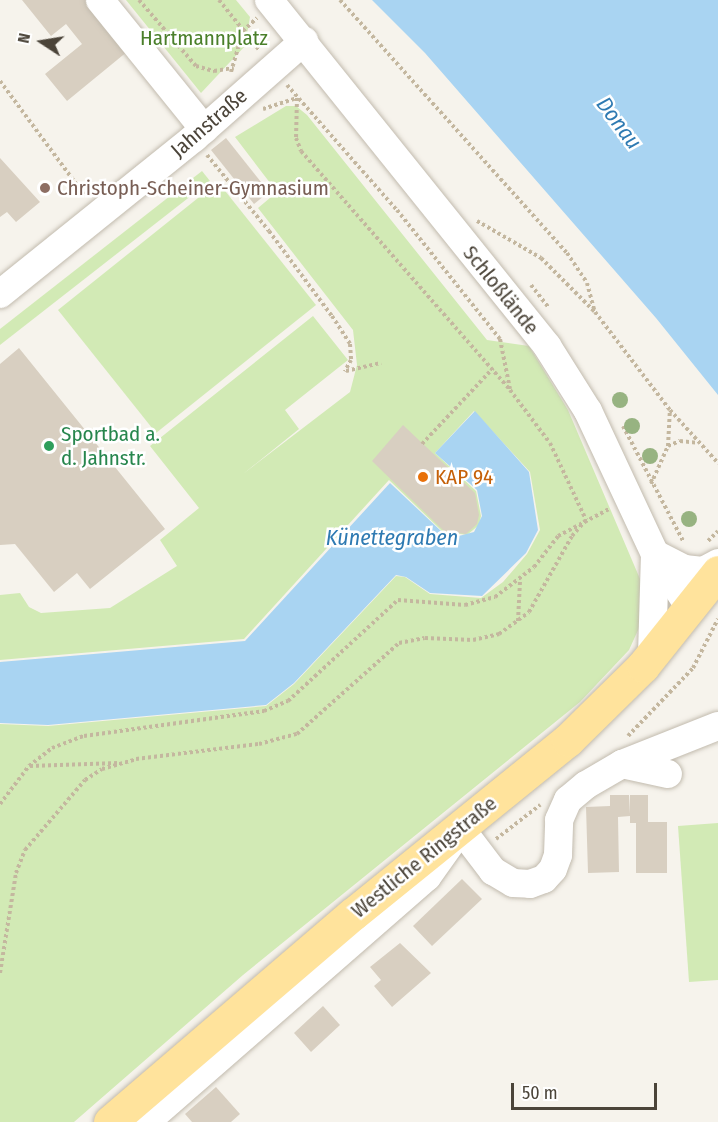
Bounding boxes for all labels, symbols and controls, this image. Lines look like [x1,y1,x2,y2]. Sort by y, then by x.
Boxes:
north arrow [12,12,72,72]
park label: Hartmannplatz [140,25,268,51]
text: N [14,31,34,45]
street label: Jahnstraße [166,83,252,163]
water label: Donau [591,92,647,154]
place label: Christoph-Scheiner-Gymnasium [57,175,329,201]
marker: Christoph-Scheiner-Gymnasium [38,181,52,195]
street label: Schloßlände [458,241,544,339]
place label: Sportbad a. d. Jahnstr. [61,421,160,471]
marker: Sportbad a. d. Jahnstr. [42,439,56,453]
place label: KAP 94 [435,464,493,490]
marker: KAP 94 [416,470,430,484]
water label: Künettegraben [326,525,458,551]
street label: Westliche Ringstraße [346,791,502,923]
scale bar [514,1071,660,1109]
text: 50 m [522,1082,558,1104]

